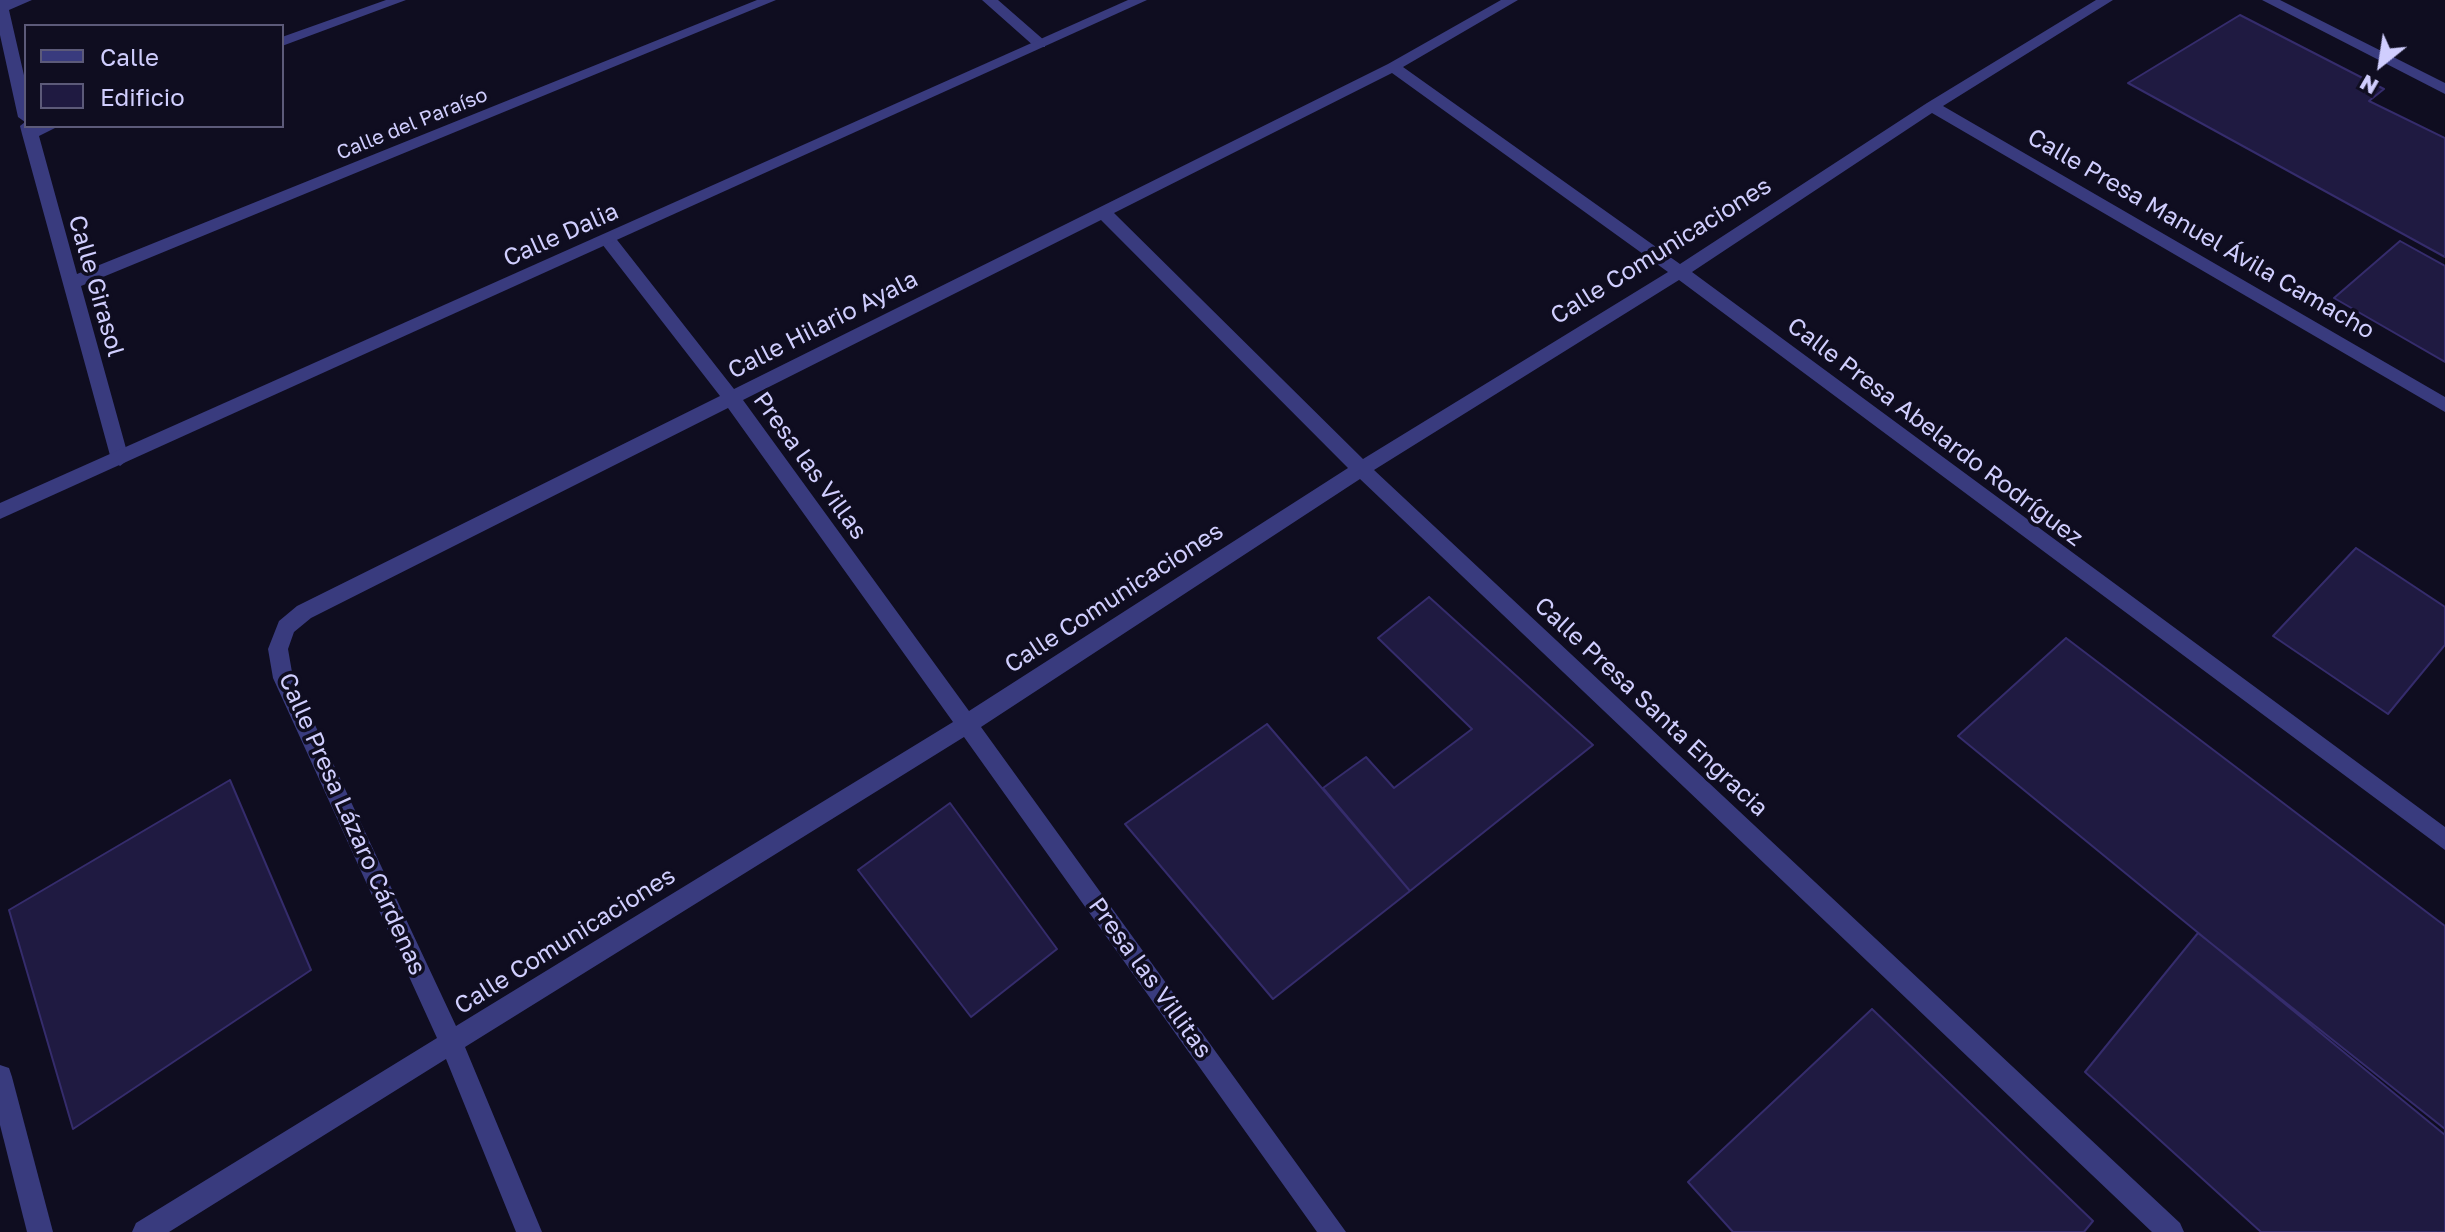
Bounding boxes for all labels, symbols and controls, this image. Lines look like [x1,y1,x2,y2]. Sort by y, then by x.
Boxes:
legend [24,24,284,128]
north arrow [2341,24,2421,104]
text: Calle [100,42,159,71]
text: N [2355,69,2383,101]
text: Edificio [100,82,185,111]
street label: Calle del Paraíso [333,83,491,165]
street label: Calle Presa Manuel Ávila Camacho [2022,123,2380,345]
street label: Calle Comunicaciones [1545,171,1777,331]
street label: Calle Dalia [499,197,623,273]
street label: Calle Girasol [62,212,130,360]
street label: Calle Hilario Ayala [723,265,923,385]
street label: Calle Presa Abelardo Rodríguez [1781,311,2089,553]
street label: Presa las Villas [747,387,873,545]
street label: Calle Comunicaciones [999,517,1229,679]
street label: Calle Presa Santa Engracia [1528,591,1774,823]
street label: Calle Presa Lázaro Cárdenas [272,669,432,979]
street label: Calle Comunicaciones [449,861,681,1021]
street label: Presa las Villitas [1082,892,1218,1064]

